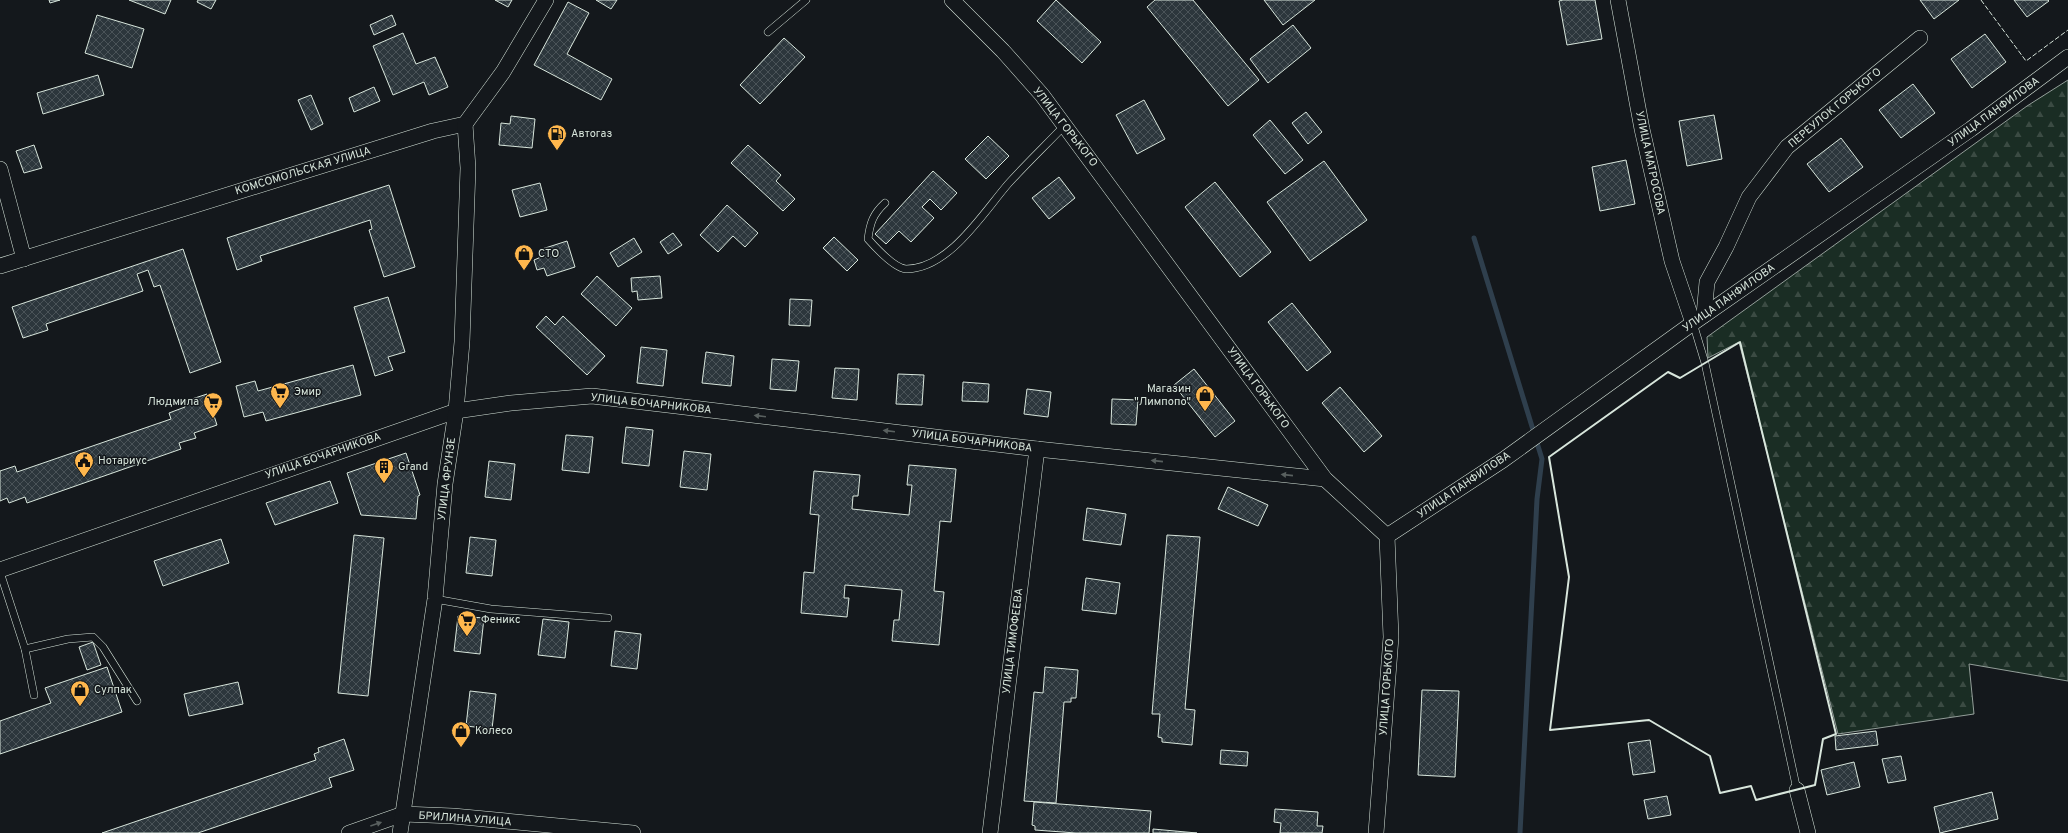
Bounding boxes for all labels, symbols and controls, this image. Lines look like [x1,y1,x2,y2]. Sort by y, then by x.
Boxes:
street label: ПЕРЕУЛОК ГОРЬКОГО [1786,65,1884,151]
street label: УЛИЦА ПАНФИЛОВА [1945,74,2043,150]
street label: УЛИЦА ГОРЬКОГО [1029,84,1101,170]
street label: УЛИЦА МАТРОСОВА [1632,110,1668,216]
fuel station icon: Автогаз [546,123,568,151]
place label: Автогаз [571,127,612,141]
street label: КОМСОМОЛЬСКАЯ УЛИЦА [233,144,373,198]
shop icon: СТО [513,243,535,271]
place label: СТО [538,247,559,261]
street label: УЛИЦА ПАНФИЛОВА [1680,261,1778,335]
street label: УЛИЦА ГОРЬКОГО [1224,344,1292,432]
supermarket icon: Эмир [269,381,291,409]
place label: Магазин "Лимпопо" [1134,382,1191,409]
shop icon: Магазин "Лимпопо" [1194,384,1216,412]
place label: Эмир [294,385,321,399]
supermarket icon: Людмила [202,391,224,419]
street label: УЛИЦА БОЧАРНИКОВА [590,391,712,417]
place label: Людмила [147,395,199,409]
one-way arrow [754,413,766,419]
street label: УЛИЦА БОЧАРНИКОВА [911,427,1033,455]
one-way arrow [883,428,895,434]
street label: УЛИЦА БОЧАРНИКОВА [263,430,383,482]
street label: УЛИЦА ФРУНЗЕ [435,436,459,522]
street label: УЛИЦА ПАНФИЛОВА [1415,449,1513,521]
public building icon: Нотариус [73,450,95,478]
place label: Нотариус [98,454,147,468]
building icon: Grand [373,456,395,484]
one-way arrow [1151,458,1163,464]
place label: Grand [398,460,428,474]
one-way arrow [1281,471,1293,478]
street label: УЛИЦА ТИМОФЕЕВА [1000,587,1026,695]
supermarket icon: Феникс [456,609,478,637]
place label: Феникс [481,613,521,627]
street label: УЛИЦА ГОРЬКОГО [1377,638,1397,736]
shop icon: Сулпак [69,679,91,707]
place label: Сулпак [94,683,132,697]
shop icon: Колесо [450,720,472,748]
place label: Колесо [475,724,513,738]
street label: БРИЛИНА УЛИЦА [418,809,512,829]
one-way arrow [370,821,382,827]

